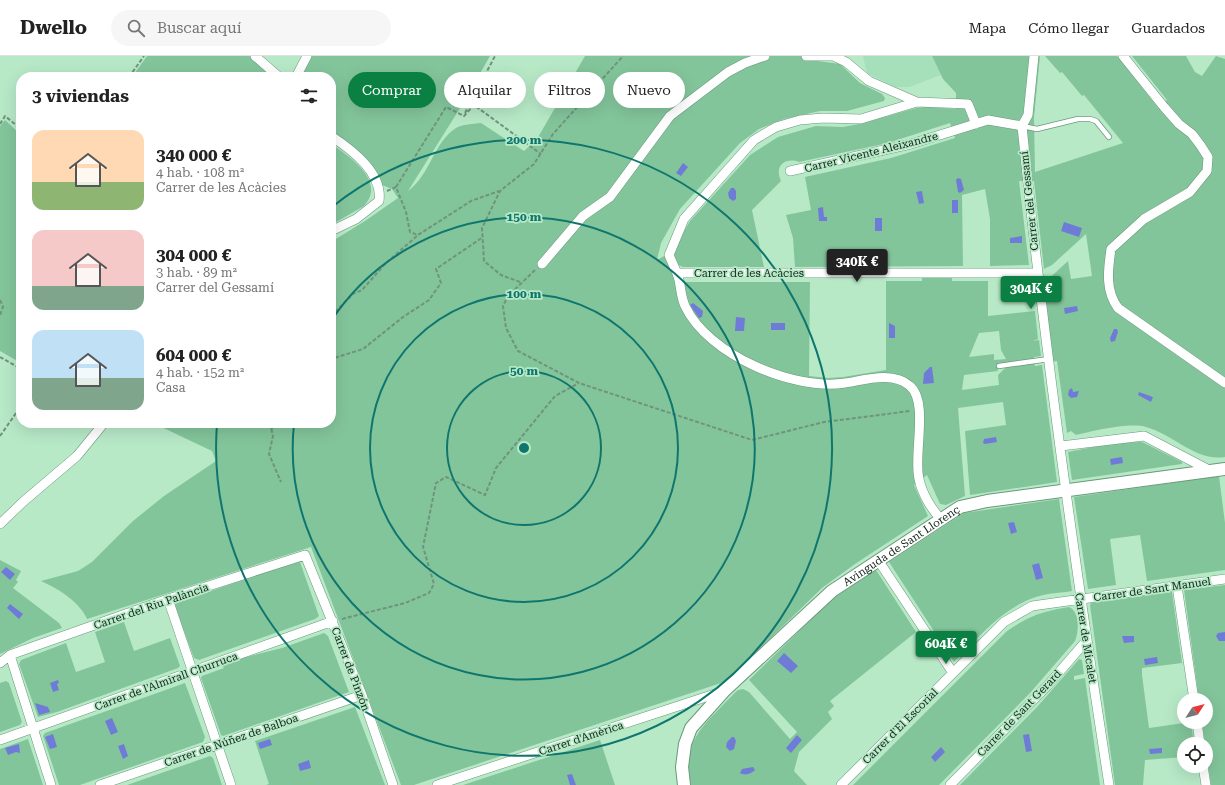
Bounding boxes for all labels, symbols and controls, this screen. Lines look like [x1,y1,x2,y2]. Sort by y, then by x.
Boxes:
search box [111,10,391,46]
text: Dwello [20,16,87,39]
icon: search [125,17,147,39]
text: Buscar aquí [157,19,242,37]
text: Mapa [969,20,1006,36]
text: Cómo llegar [1028,20,1109,36]
text: Guardados [1131,20,1205,36]
chip: Comprar [348,72,436,108]
chip: Alquilar [444,72,526,108]
chip: Filtros [534,72,605,108]
chip: Nuevo [613,72,685,108]
icon: filters [298,85,320,107]
text: 3 viviendas [32,86,129,106]
street label: Carrer Vicente Aleixandre [803,130,939,175]
text: 200 m [507,133,542,147]
text: 340 000 € [156,145,231,165]
icon: home [64,146,112,194]
street label: Carrer del Gessamí [1018,150,1041,251]
text: 4 hab. · 108 m² [156,165,244,180]
text: Carrer de les Acàcies [156,180,286,195]
text: 150 m [507,210,542,224]
text: 304 000 € [156,245,231,265]
icon: home [64,246,112,294]
pin: 340K € [824,249,890,283]
text: 340K € [836,254,878,269]
text: 3 hab. · 89 m² [156,265,237,280]
street label: Carrer de les Acàcies [694,267,804,280]
pin: 304K € [998,276,1064,310]
text: Carrer del Gessamí [156,280,274,295]
text: 304K € [1010,281,1052,296]
text: 100 m [507,287,542,301]
text: 604 000 € [156,345,231,365]
icon: home [64,346,112,394]
text: 50 m [510,364,538,378]
text: 4 hab. · 152 m² [156,365,244,380]
text: Casa [156,380,186,395]
centre of rings [517,441,531,455]
street label: Avinguda de Sant Llorenç [841,503,962,589]
street label: Carrer de Sant Manuel [1093,575,1212,604]
street label: Carrer del Riu Palància [92,581,210,632]
street label: Carrer de Micalet [1072,592,1099,684]
street label: Carrer de Pinzón [329,625,373,713]
pin: 604K € [913,631,979,665]
text: 604K € [925,636,967,651]
street label: Carrer de l'Almirall Churruca [93,649,240,713]
street label: Carrer de Sant Gerard [975,667,1064,759]
street label: Carrer d'El Escorial [860,685,941,767]
north arrow [1177,693,1213,729]
map controls [1177,693,1213,773]
street label: Carrer de Núñez de Balboa [162,711,300,770]
street label: Carrer d'Amèrica [537,719,625,758]
button: locate [1177,737,1213,773]

